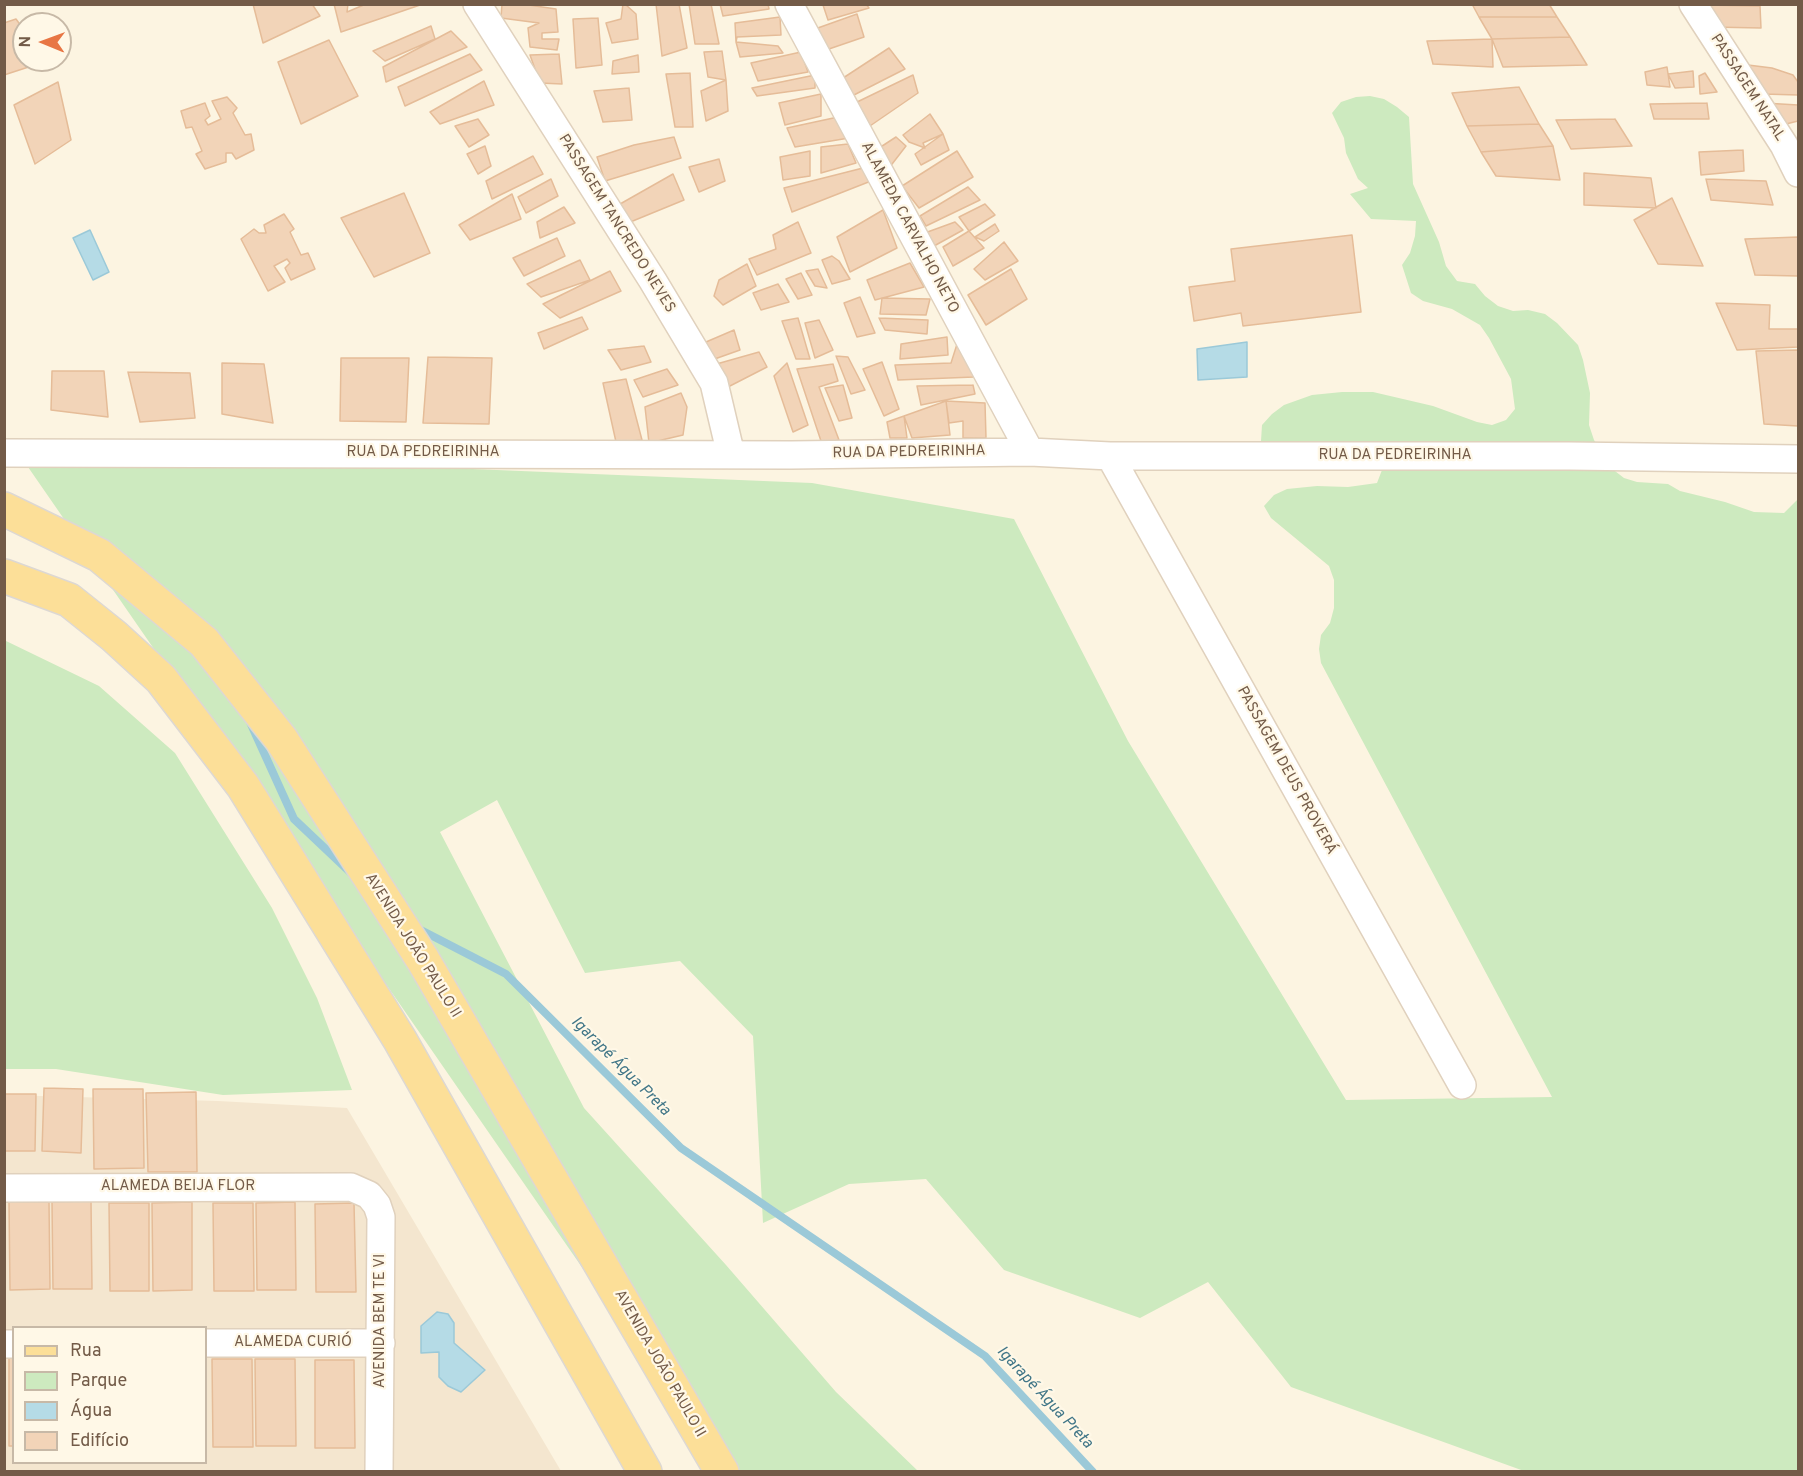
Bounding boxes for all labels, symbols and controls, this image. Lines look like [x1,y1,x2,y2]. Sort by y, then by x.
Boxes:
north arrow [12,12,72,72]
street label: PASSAGEM NATAL [1706,31,1788,145]
text: N [16,36,36,48]
street label: PASSAGEM TANCREDO NEVES [554,132,678,316]
street label: ALAMEDA CARVALHO NETO [856,139,962,317]
street label: RUA DA PEDREIRINHA [832,443,986,463]
street label: RUA DA PEDREIRINHA [346,444,500,462]
street label: RUA DA PEDREIRINHA [1318,447,1472,465]
street label: PASSAGEM DEUS PROVERÁ [1232,684,1340,858]
street label: AVENIDA JOÃO PAULO II [360,870,464,1022]
water label: Igarapé Água Preta [566,1013,674,1121]
street label: ALAMEDA BEIJA FLOR [101,1178,255,1196]
street label: AVENIDA BEM TE VI [372,1254,390,1388]
street label: AVENIDA JOÃO PAULO II [609,1287,709,1441]
legend [12,1326,207,1464]
street label: ALAMEDA CURIÓ [234,1334,352,1352]
text: Rua [70,1340,101,1363]
water label: Igarapé Água Preta [992,1343,1096,1453]
text: Parque [70,1370,127,1393]
text: Água [70,1400,112,1423]
text: Edifício [70,1430,129,1453]

